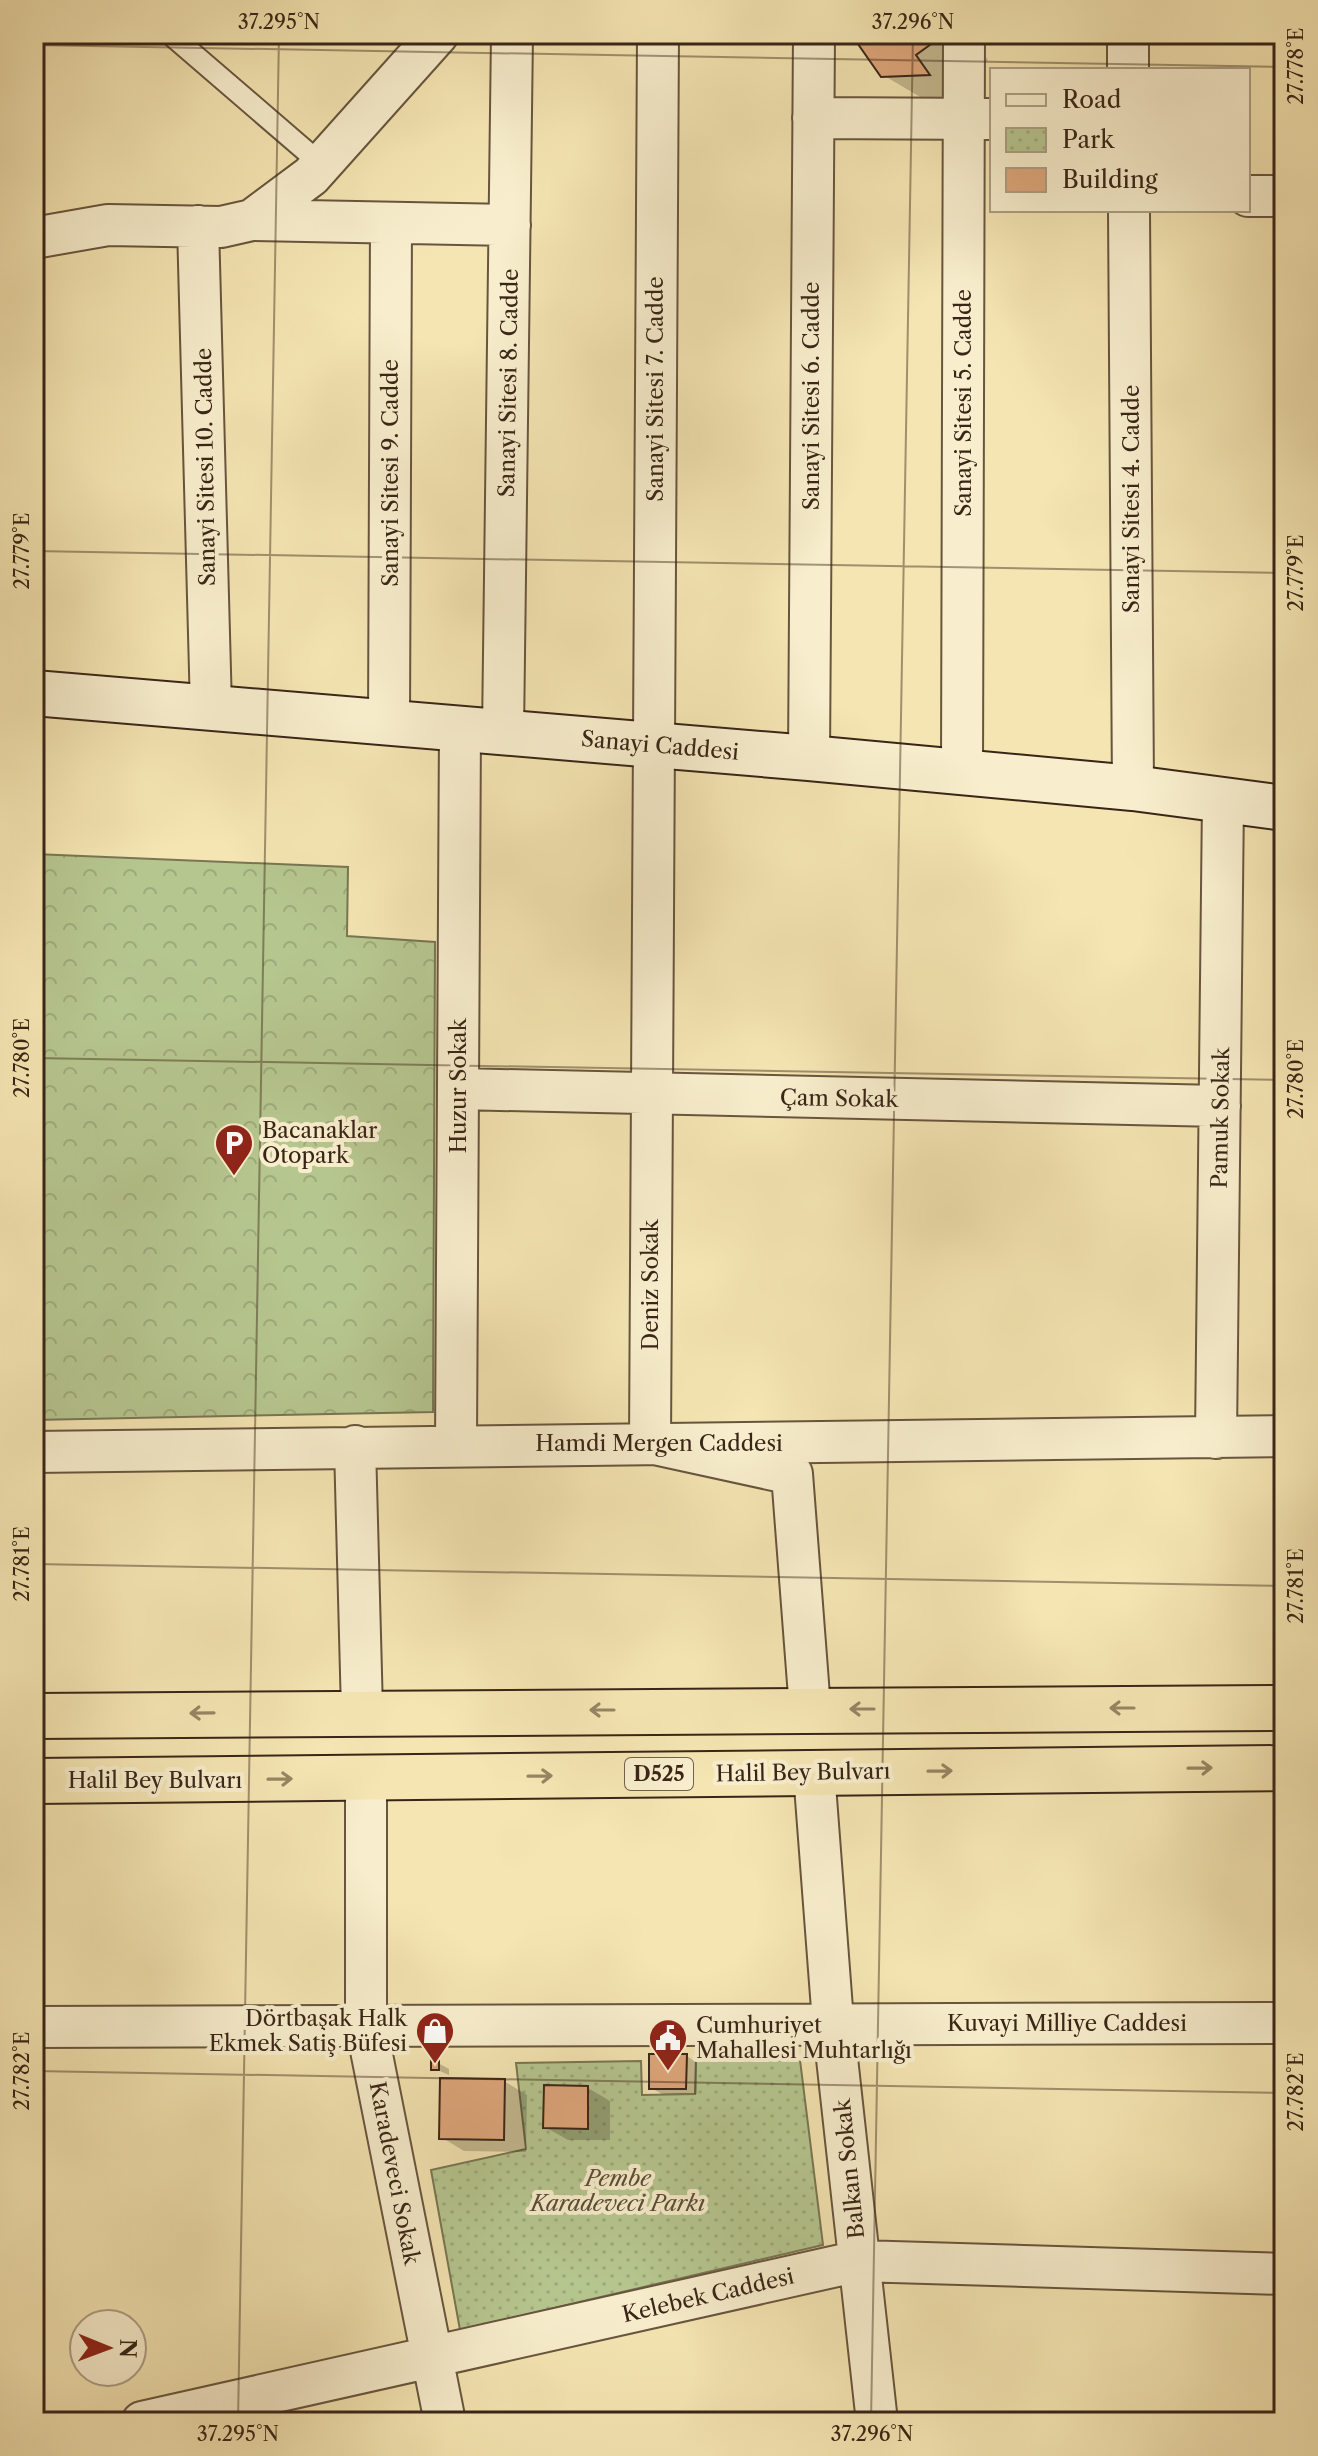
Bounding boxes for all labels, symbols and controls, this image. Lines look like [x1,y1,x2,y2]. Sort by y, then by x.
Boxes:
text: 37.295°N [238,10,320,34]
text: 37.296°N [872,10,954,34]
text: 27.778°E [1284,27,1308,105]
legend [990,68,1250,212]
text: Road [1062,85,1122,114]
text: Park [1062,125,1115,154]
text: Building [1062,165,1158,194]
street label: Sanayi Sitesi 8. Cadde [493,268,524,498]
street label: Sanayi Sitesi 7. Cadde [642,276,669,502]
street label: Sanayi Sitesi 6. Cadde [798,282,825,510]
street label: Sanayi Sitesi 5. Cadde [950,289,977,517]
street label: Sanayi Sitesi 10. Cadde [190,348,221,586]
street label: Sanayi Sitesi 9. Cadde [377,359,404,587]
street label: Sanayi Sitesi 4. Cadde [1118,385,1145,613]
text: 27.779°E [10,512,34,590]
text: 27.779°E [1284,534,1308,612]
street label: Sanayi Caddesi [580,725,740,766]
street label: Huzur Sokak [445,1017,472,1153]
text: 27.780°E [10,1018,34,1098]
text: 27.780°E [1284,1039,1308,1119]
street label: Pamuk Sokak [1206,1046,1235,1189]
street label: Çam Sokak [780,1084,900,1113]
place label: Bacanaklar Otopark [262,1117,378,1169]
parking icon: Bacanaklar Otopark [213,1122,255,1177]
street label: Deniz Sokak [637,1218,664,1351]
street label: Hamdi Mergen Caddesi [535,1430,783,1457]
text: 27.781°E [10,1526,34,1602]
text: 27.781°E [1284,1548,1308,1624]
one-way arrow [1109,1700,1136,1716]
one-way arrow [849,1701,876,1717]
one-way arrow [589,1702,616,1718]
one-way arrow [189,1705,216,1721]
street label: Halil Bey Bulvarı [715,1757,891,1788]
road number: D525 [625,1758,693,1790]
one-way arrow [1186,1761,1213,1776]
one-way arrow [926,1763,953,1779]
street label: Halil Bey Bulvarı [68,1767,243,1794]
one-way arrow [526,1768,553,1784]
one-way arrow [266,1772,293,1787]
place label: Dörtbaşak Halk Ekmek Satiş Büfesi [209,2005,408,2057]
shop icon: Dörtbaşak Halk Ekmek Satiş Büfesi [414,2010,456,2065]
street label: Kuvayi Milliye Caddesi [947,2010,1187,2037]
place label: Cumhuriyet Mahallesi Muhtarlığı [696,2012,912,2064]
public building icon: Cumhuriyet Mahallesi Muhtarlığı [647,2017,689,2072]
text: 27.782°E [10,2032,34,2110]
text: 27.782°E [1284,2053,1308,2131]
street label: Karadeveci Sokak [364,2079,426,2268]
street label: Balkan Sokak [829,2097,870,2240]
park label: Pembe Karadeveci Parkı [529,2165,705,2217]
street label: Kelebek Caddesi [620,2263,797,2328]
north arrow [68,2308,148,2388]
text: N [114,2339,141,2358]
text: 37.295°N [197,2422,279,2446]
text: 37.296°N [831,2422,913,2446]

